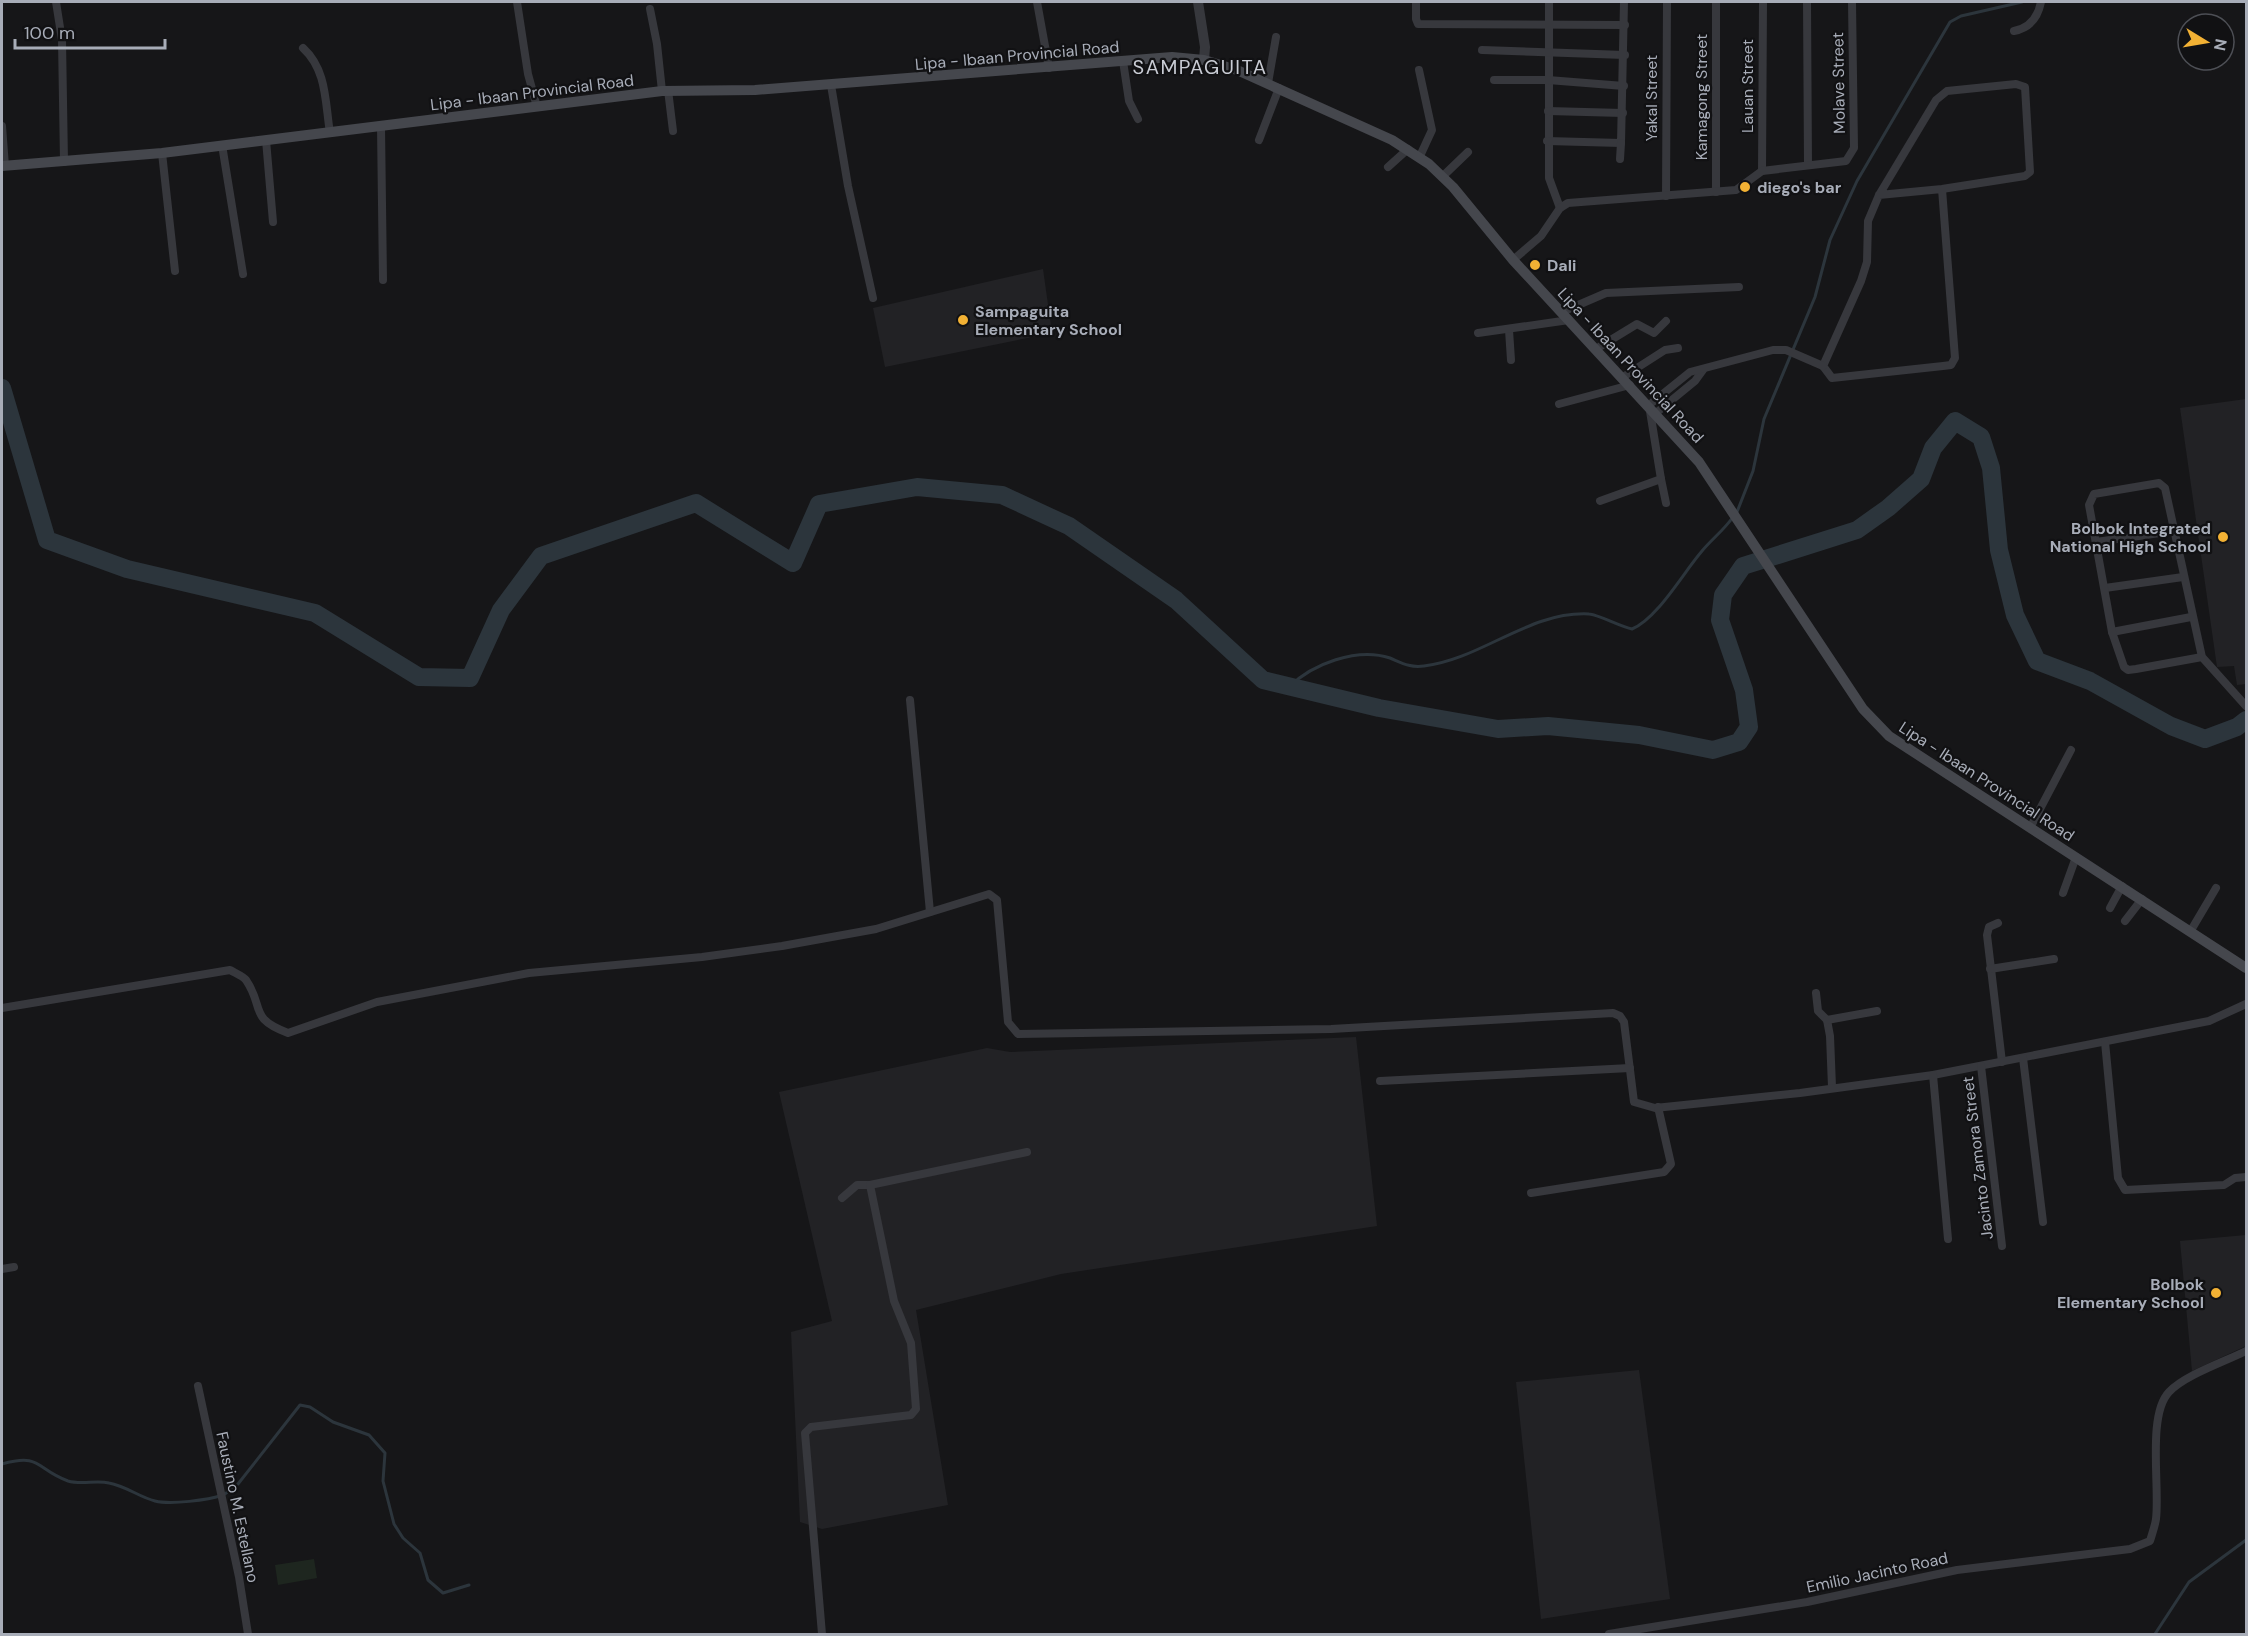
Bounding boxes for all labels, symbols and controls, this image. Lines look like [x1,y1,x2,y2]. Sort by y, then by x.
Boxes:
scale bar [15,12,165,50]
north arrow [2176,12,2236,72]
text: 100 m [24,21,75,45]
street label: Molave Street [1827,32,1850,134]
street label: Kamagong Street [1691,34,1712,160]
street label: Lipa - Ibaan Provincial Road [914,36,1120,75]
text: N [2209,37,2232,52]
street label: Lauan Street [1737,39,1758,133]
district label: SAMPAGUITA [1133,54,1267,80]
street label: Yakal Street [1641,55,1662,141]
street label: Lipa - Ibaan Provincial Road [429,70,635,115]
place label: diego's bar [1757,177,1842,198]
marker: diego's bar [1738,180,1752,194]
place label: Dali [1547,255,1576,276]
marker: Dali [1528,258,1542,272]
street label: Lipa - Ibaan Provincial Road [1553,283,1708,447]
place label: Sampaguita Elementary School [975,301,1122,340]
marker: Sampaguita Elementary School [956,313,970,327]
place label: Bolbok Integrated National High School [2050,518,2211,557]
marker: Bolbok Integrated National High School [2216,530,2230,544]
street label: Lipa - Ibaan Provincial Road [1895,717,2078,846]
street label: Jacinto Zamora Street [1957,1075,1998,1241]
place label: Bolbok Elementary School [2057,1274,2205,1313]
marker: Bolbok Elementary School [2209,1286,2223,1300]
street label: Faustino M. Estellano [211,1430,264,1585]
street label: Emilio Jacinto Road [1804,1547,1950,1598]

